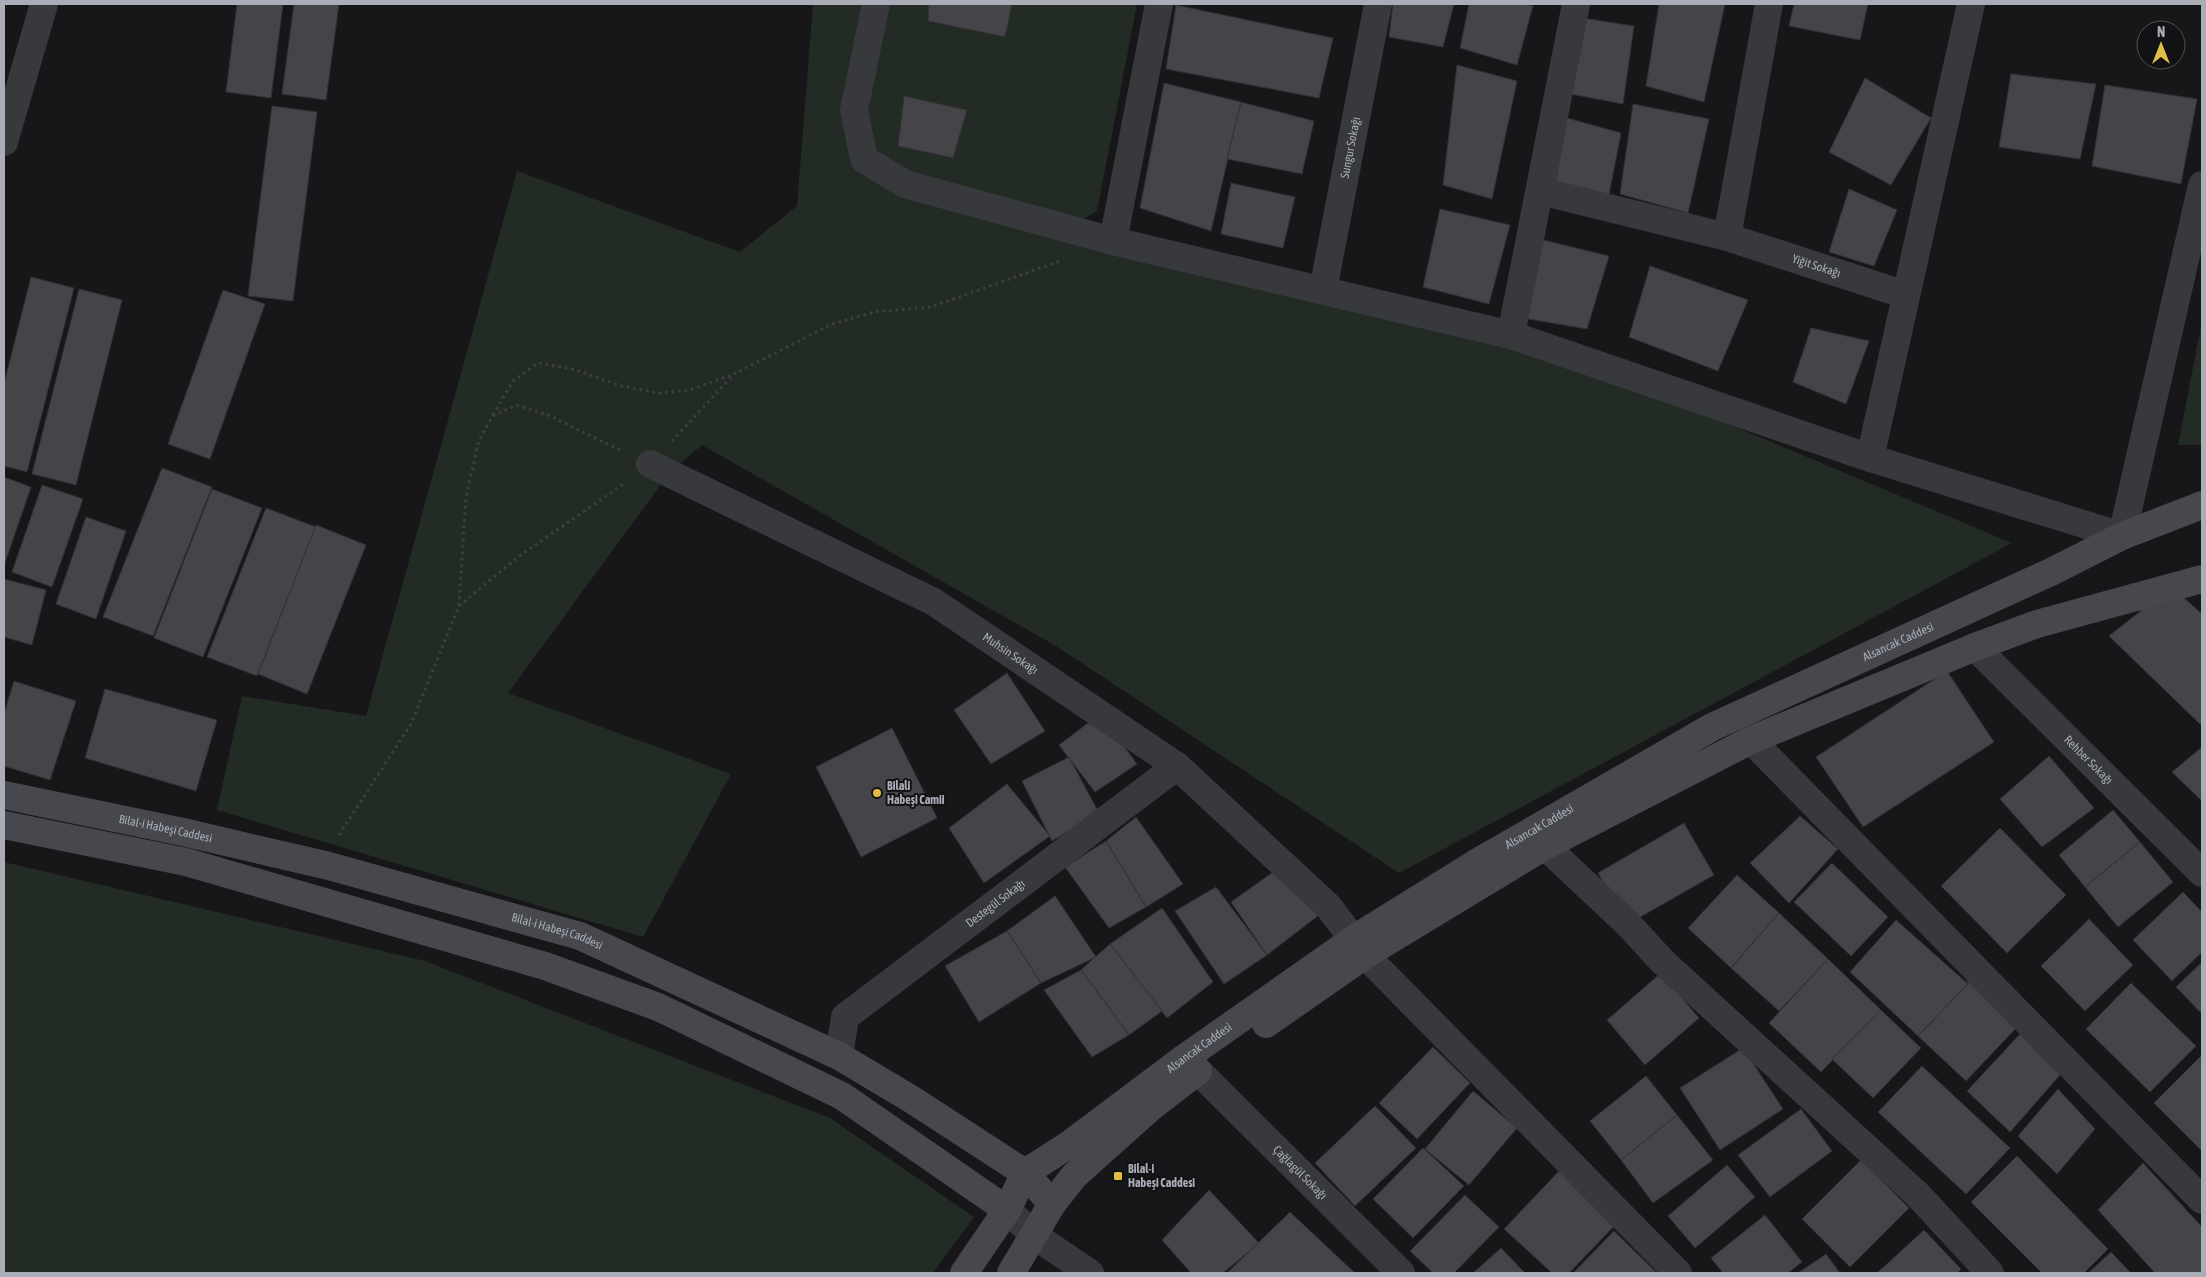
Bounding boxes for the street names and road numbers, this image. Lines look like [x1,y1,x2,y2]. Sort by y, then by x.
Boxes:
street label: Sungur Sokağı [1338,116,1363,180]
street label: Yiğit Sokağı [1790,252,1843,280]
street label: Alsancak Caddesi [1860,620,1936,664]
street label: Muhsin Sokağı [980,630,1041,677]
street label: Rehber Sokağı [2061,733,2116,787]
street label: Alsancak Caddesi [1503,801,1576,852]
street label: Bilal-i Habeşi Caddesi [118,812,214,846]
street label: Destegül Sokağı [963,876,1028,930]
street label: Bilal-i Habeşi Caddesi [510,910,605,953]
street label: Alsancak Caddesi [1164,1020,1234,1076]
street label: Çağlagül Sokağı [1270,1143,1330,1202]

